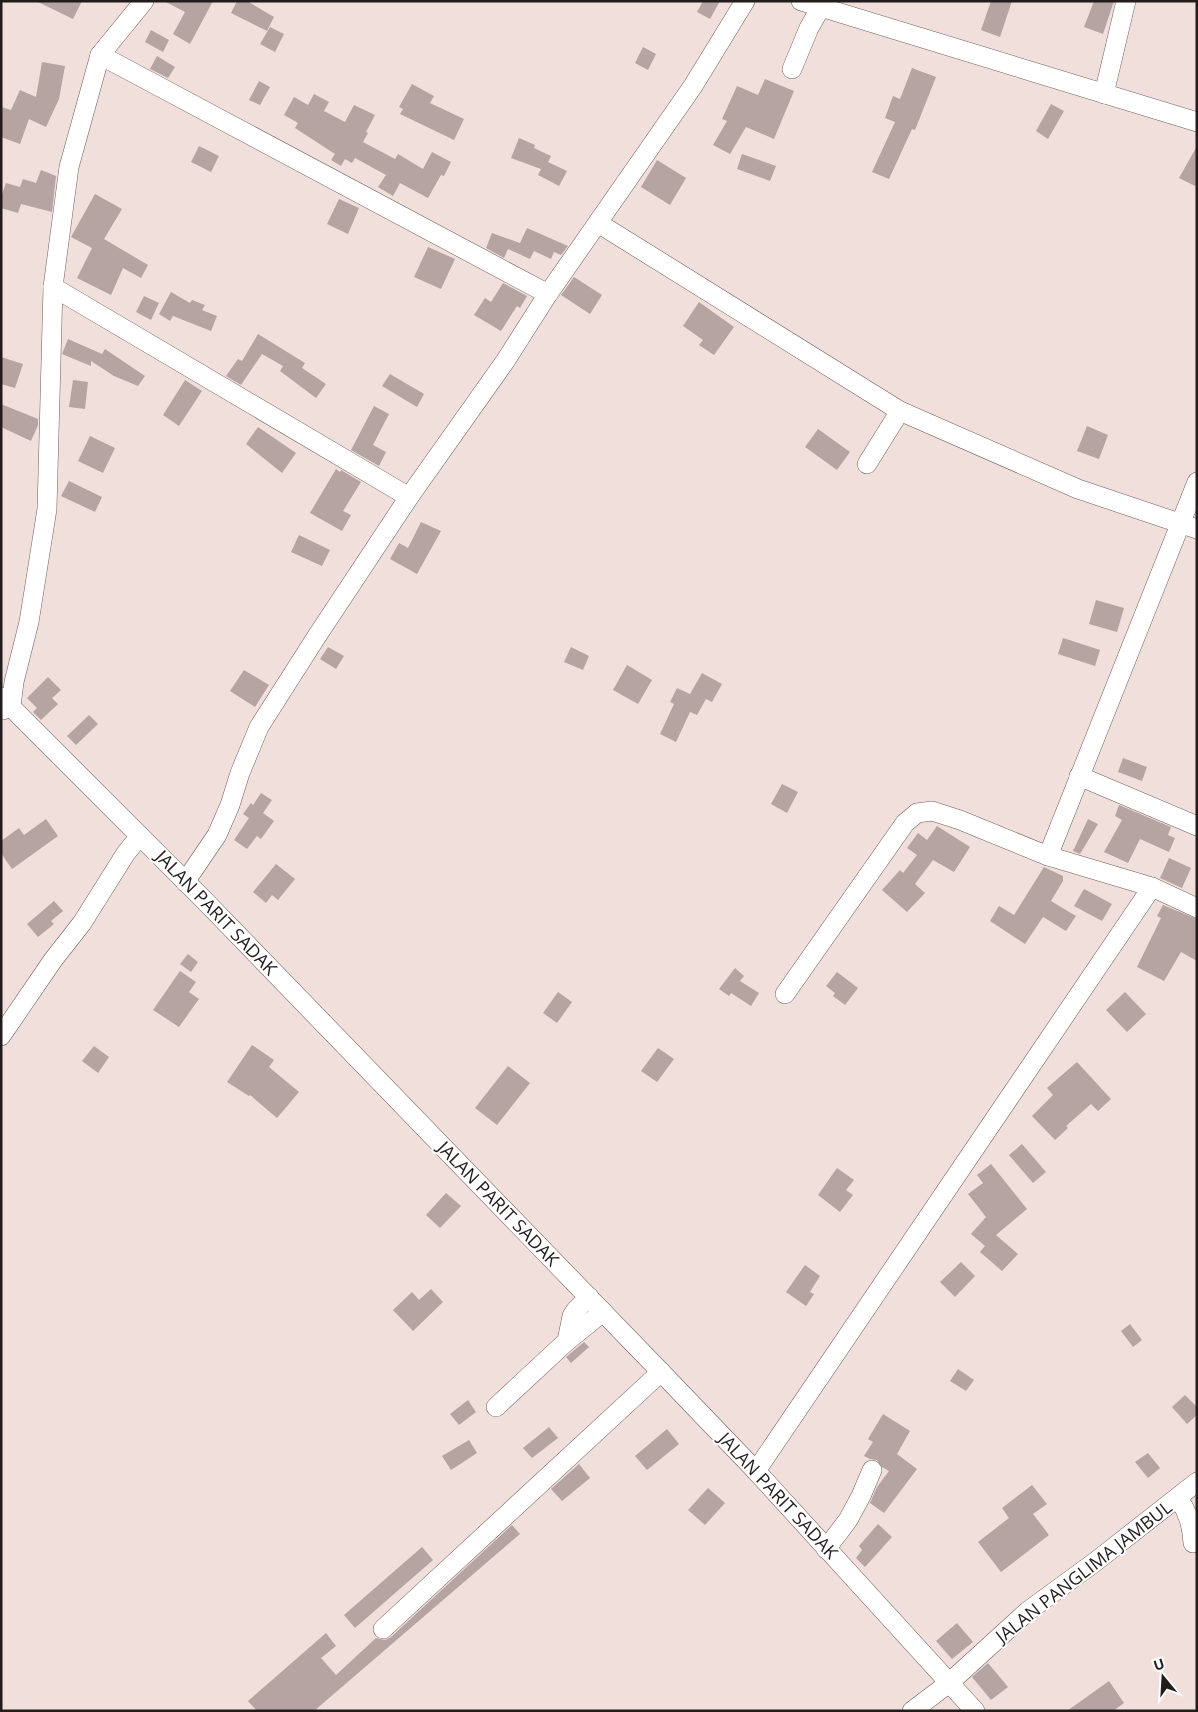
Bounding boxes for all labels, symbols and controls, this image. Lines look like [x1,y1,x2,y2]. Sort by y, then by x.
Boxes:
street label: JALAN PARIT SADAK [149,843,283,981]
street label: JALAN PARIT SADAK [431,1134,565,1272]
street label: JALAN PARIT SADAK [712,1425,844,1565]
street label: JALAN PANGLIMA JAMBUL [989,1495,1176,1649]
north arrow [1138,1652,1188,1702]
text: U [1151,1653,1167,1675]

